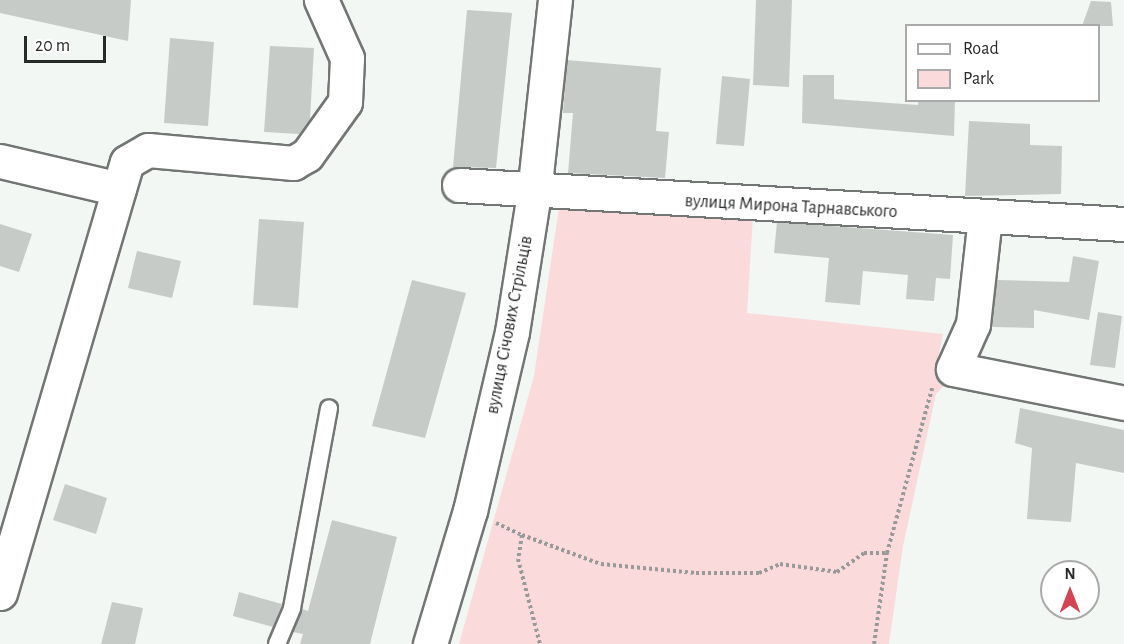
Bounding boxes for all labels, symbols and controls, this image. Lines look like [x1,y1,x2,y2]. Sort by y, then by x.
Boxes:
scale bar [27,24,110,62]
legend [905,24,1100,102]
text: 20 m [35,37,70,55]
text: Road [963,40,999,58]
text: Park [963,70,994,88]
street label: вулиця Мирона Тарнавського [684,191,898,223]
street label: вулиця Січових Стрільців [482,234,538,416]
north arrow [1040,560,1100,620]
text: N [1064,566,1076,582]

